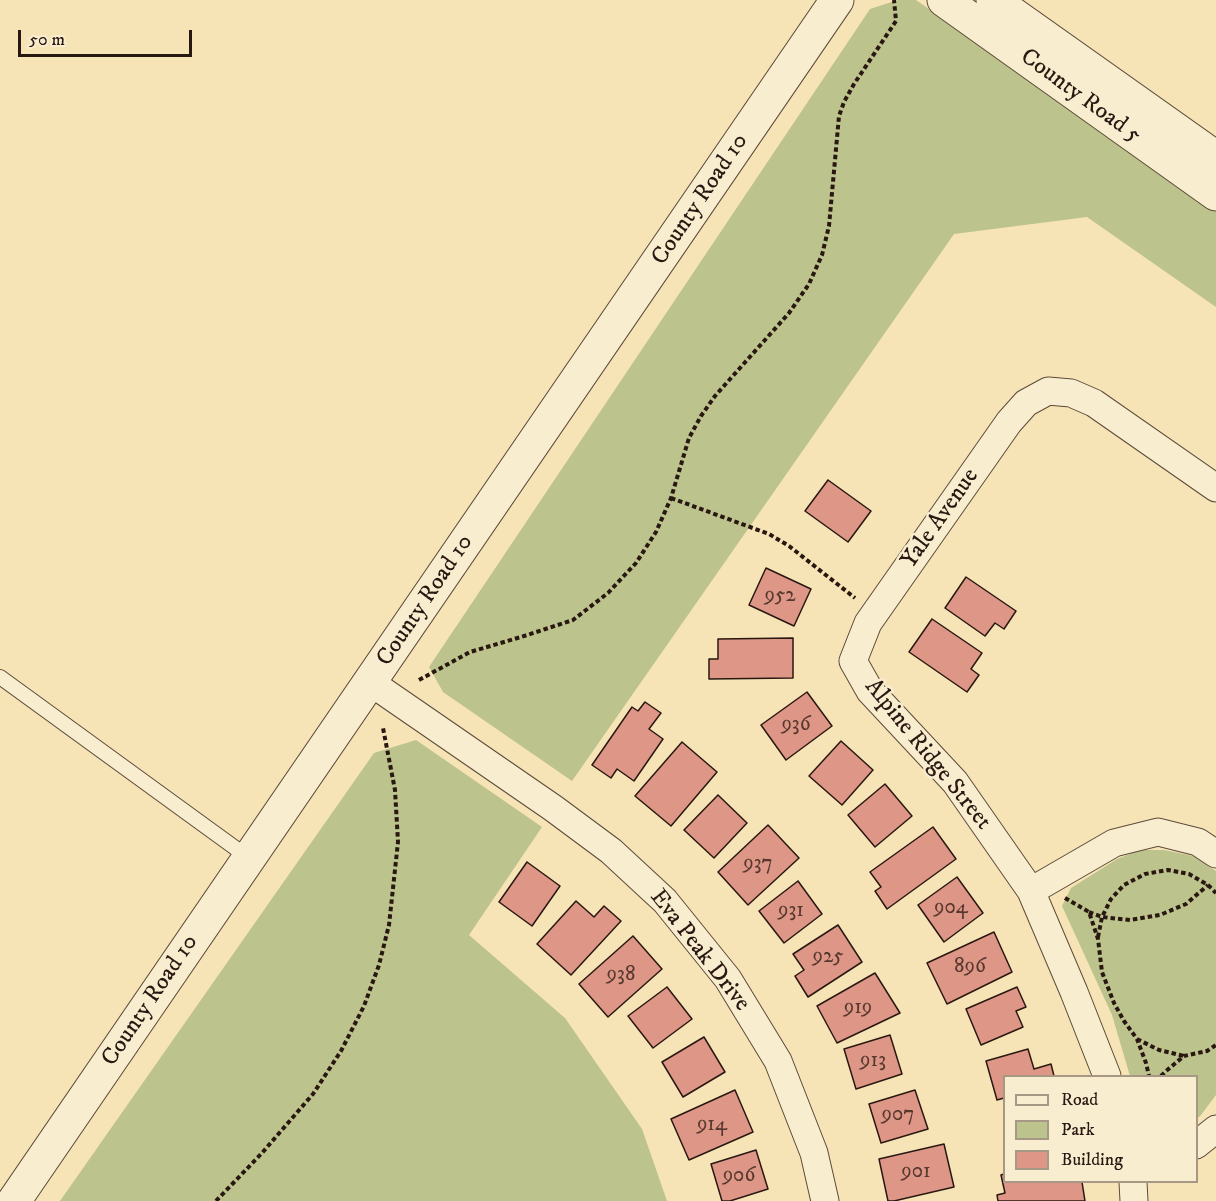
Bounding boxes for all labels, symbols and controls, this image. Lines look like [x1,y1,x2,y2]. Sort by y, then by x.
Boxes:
scale bar [21,18,195,56]
text: 50 m [29,29,65,51]
street label: County Road 5 [1014,43,1146,151]
street label: County Road 10 [646,129,756,271]
street label: Yale Avenue [896,464,986,574]
street label: County Road 10 [371,530,481,672]
house number: 952 [764,584,796,610]
street label: Alpine Ridge Street [857,674,997,836]
house number: 936 [781,713,811,739]
house number: 937 [743,852,773,878]
street label: Eva Peak Drive [643,884,755,1018]
house number: 904 [934,896,968,922]
house number: 931 [778,899,804,925]
street label: County Road 10 [96,930,206,1072]
house number: 925 [812,945,844,971]
house number: 896 [954,955,986,981]
house number: 938 [607,963,635,989]
house number: 919 [844,996,872,1022]
house number: 913 [860,1049,886,1075]
legend [1003,1075,1198,1183]
text: Road [1061,1089,1098,1111]
house number: 907 [882,1103,914,1129]
house number: 914 [697,1113,727,1139]
text: Park [1061,1119,1095,1141]
text: Building [1061,1149,1123,1171]
house number: 901 [901,1160,931,1186]
house number: 906 [723,1164,755,1190]

